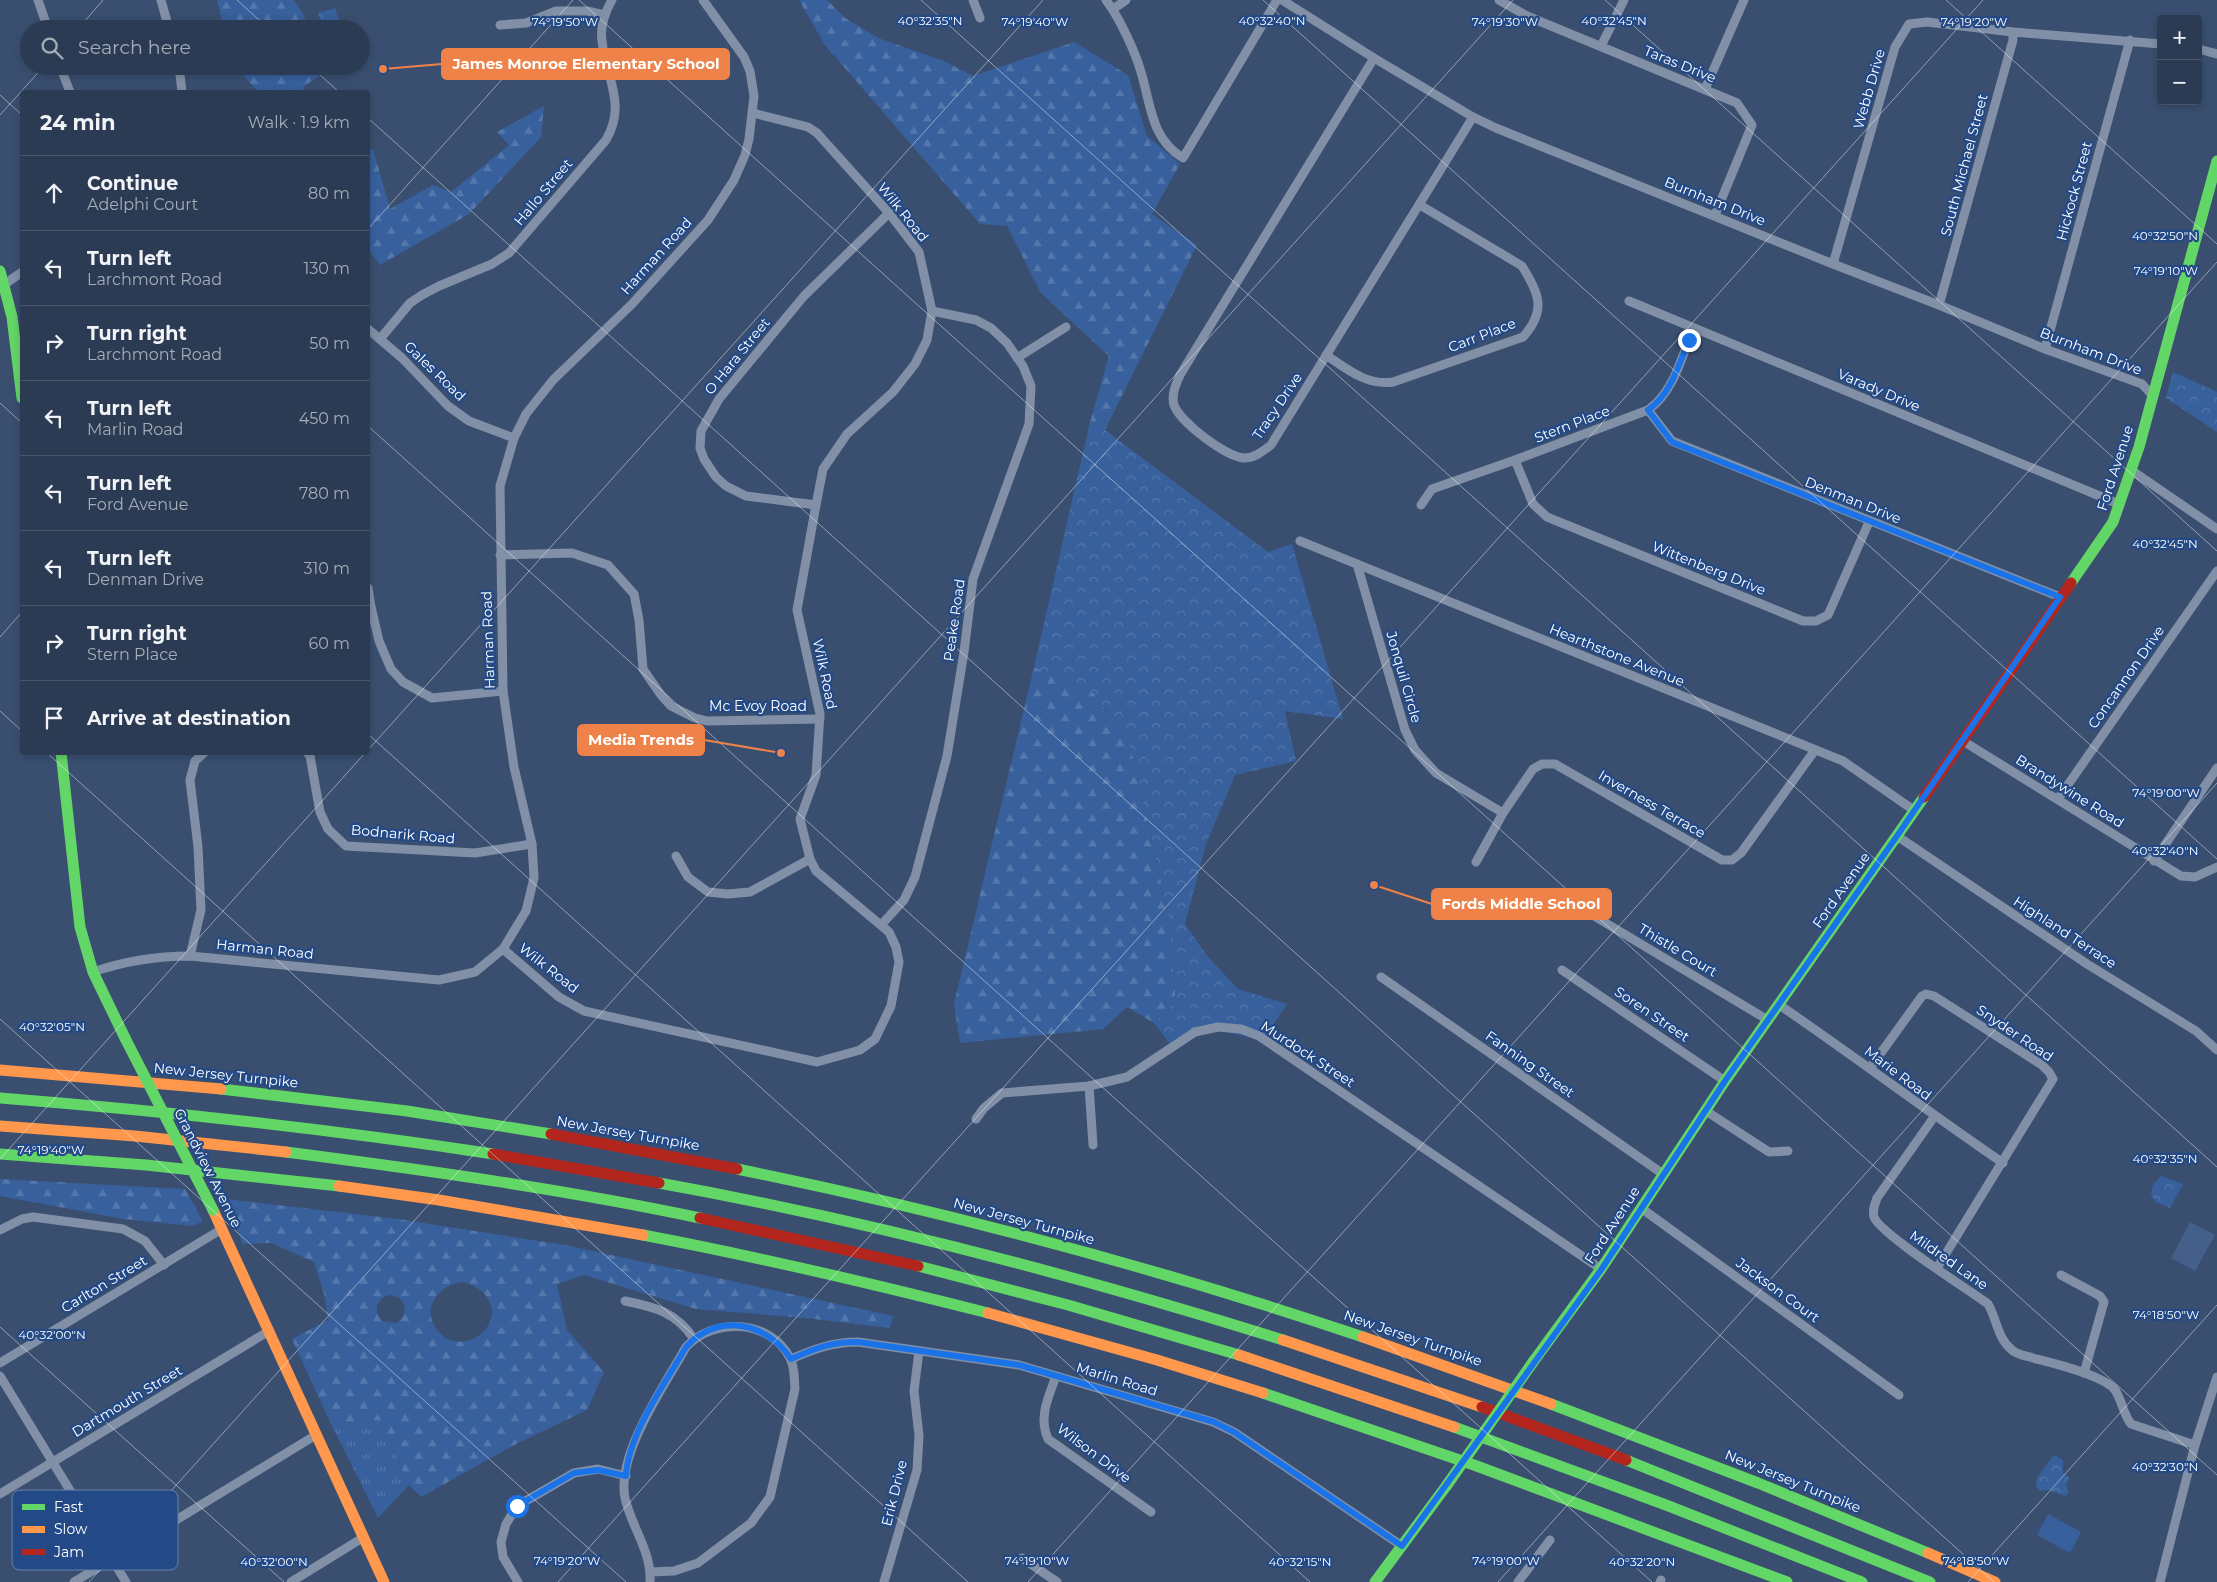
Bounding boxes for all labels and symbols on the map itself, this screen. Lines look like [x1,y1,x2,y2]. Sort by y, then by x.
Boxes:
text: 40°32'35"N [898,13,962,28]
text: 40°32'40"N [1239,13,1305,28]
text: 40°32'45"N [1581,13,1647,28]
text: 74°19'50"W [532,14,598,29]
text: 74°19'40"W [1002,14,1068,29]
text: 74°19'30"W [1472,14,1538,29]
text: 74°19'20"W [1941,14,2007,29]
street label: Taras Drive [1641,41,1719,87]
street label: Webb Drive [1849,47,1889,131]
callout: James Monroe Elementary School [442,49,729,79]
text: James Monroe Elementary School [451,54,720,73]
street label: South Michael Street [1936,92,1992,238]
street label: Hickock Street [2052,139,2096,243]
street label: Hallo Street [510,155,576,229]
street label: Burnham Drive [1662,172,1768,230]
street label: Wilk Road [874,179,932,245]
street label: Harman Road [617,214,695,298]
text: 40°32'50"N [2132,228,2198,243]
text: 74°19'10"W [2134,263,2198,278]
street label: O Hara Street [700,313,774,398]
street label: Carr Place [1446,314,1518,356]
street label: Burnham Drive [2037,323,2145,379]
route end [1678,329,1701,352]
street label: Gales Road [401,337,469,405]
street label: Varady Drive [1835,365,1923,415]
street label: Tracy Drive [1248,369,1306,443]
street label: Stern Place [1532,401,1612,447]
street label: Ford Avenue [2093,423,2137,513]
street label: Denman Drive [1802,472,1904,528]
text: 40°32'45"N [2132,536,2198,551]
street label: Wittenberg Drive [1649,537,1769,599]
street label: Peake Road [939,578,969,662]
street label: Harman Road [477,591,499,689]
street label: Hearthstone Avenue [1547,620,1687,690]
street label: Concannon Drive [2084,622,2168,732]
street label: Jonquil Circle [1382,628,1426,725]
street label: Wilk Road [809,637,841,711]
street label: Mc Evoy Road [709,697,807,715]
callout: Media Trends [578,725,704,755]
text: Media Trends [588,730,694,749]
street label: Brandywine Road [2012,750,2128,832]
street label: Inverness Terrace [1595,766,1709,842]
text: 74°19'00"W [2132,785,2200,800]
street label: Bodnarik Road [350,820,456,848]
text: 40°32'40"N [2132,843,2198,858]
street label: Ford Avenue [1808,848,1874,932]
callout: Fords Middle School [1432,889,1611,919]
street label: Highland Terrace [2010,892,2120,972]
text: Fords Middle School [1442,894,1600,913]
street label: Thistle Court [1635,919,1721,981]
street label: Harman Road [215,935,315,963]
street label: Wilk Road [515,939,583,997]
street label: Soren Street [1611,982,1693,1046]
street label: Snyder Road [1973,1001,2057,1065]
street label: Murdock Street [1258,1017,1359,1091]
text: 40°32'05"N [19,1019,85,1034]
street label: Fanning Street [1482,1027,1578,1102]
street label: Marie Road [1861,1042,1935,1104]
street label: New Jersey Turnpike [153,1058,299,1092]
street label: Grandview Avenue [170,1105,246,1231]
street label: New Jersey Turnpike [555,1112,701,1154]
text: 74°19'40"W [18,1142,84,1157]
text: 40°32'35"N [2133,1151,2197,1166]
street label: Ford Avenue [1580,1183,1644,1267]
street label: New Jersey Turnpike [952,1194,1096,1248]
street label: Mildred Lane [1906,1226,1992,1294]
street label: Carlton Street [58,1251,150,1317]
street label: Jackson Court [1732,1253,1824,1327]
street label: New Jersey Turnpike [1341,1306,1485,1370]
text: 74°18'50"W [2133,1307,2199,1322]
text: 40°32'00"N [18,1327,86,1342]
street label: Marlin Road [1074,1358,1160,1400]
street label: Dartmouth Street [69,1361,186,1441]
street label: Wilson Drive [1053,1419,1135,1487]
street label: New Jersey Turnpike [1722,1445,1864,1517]
street label: Erik Drive [877,1458,911,1528]
text: 40°32'30"N [2132,1459,2198,1474]
legend [12,1490,178,1570]
route start [506,1495,529,1518]
text: Fast [54,1498,84,1516]
text: Slow [54,1520,88,1538]
text: Jam [53,1543,84,1561]
text: 74°19'20"W [534,1553,600,1568]
text: 74°19'10"W [1005,1553,1069,1568]
text: 74°19'00"W [1472,1553,1540,1568]
text: 74°18'50"W [1943,1553,2009,1568]
text: 40°32'00"N [240,1554,308,1569]
text: 40°32'15"N [1268,1554,1332,1569]
text: 40°32'20"N [1609,1554,1675,1569]

